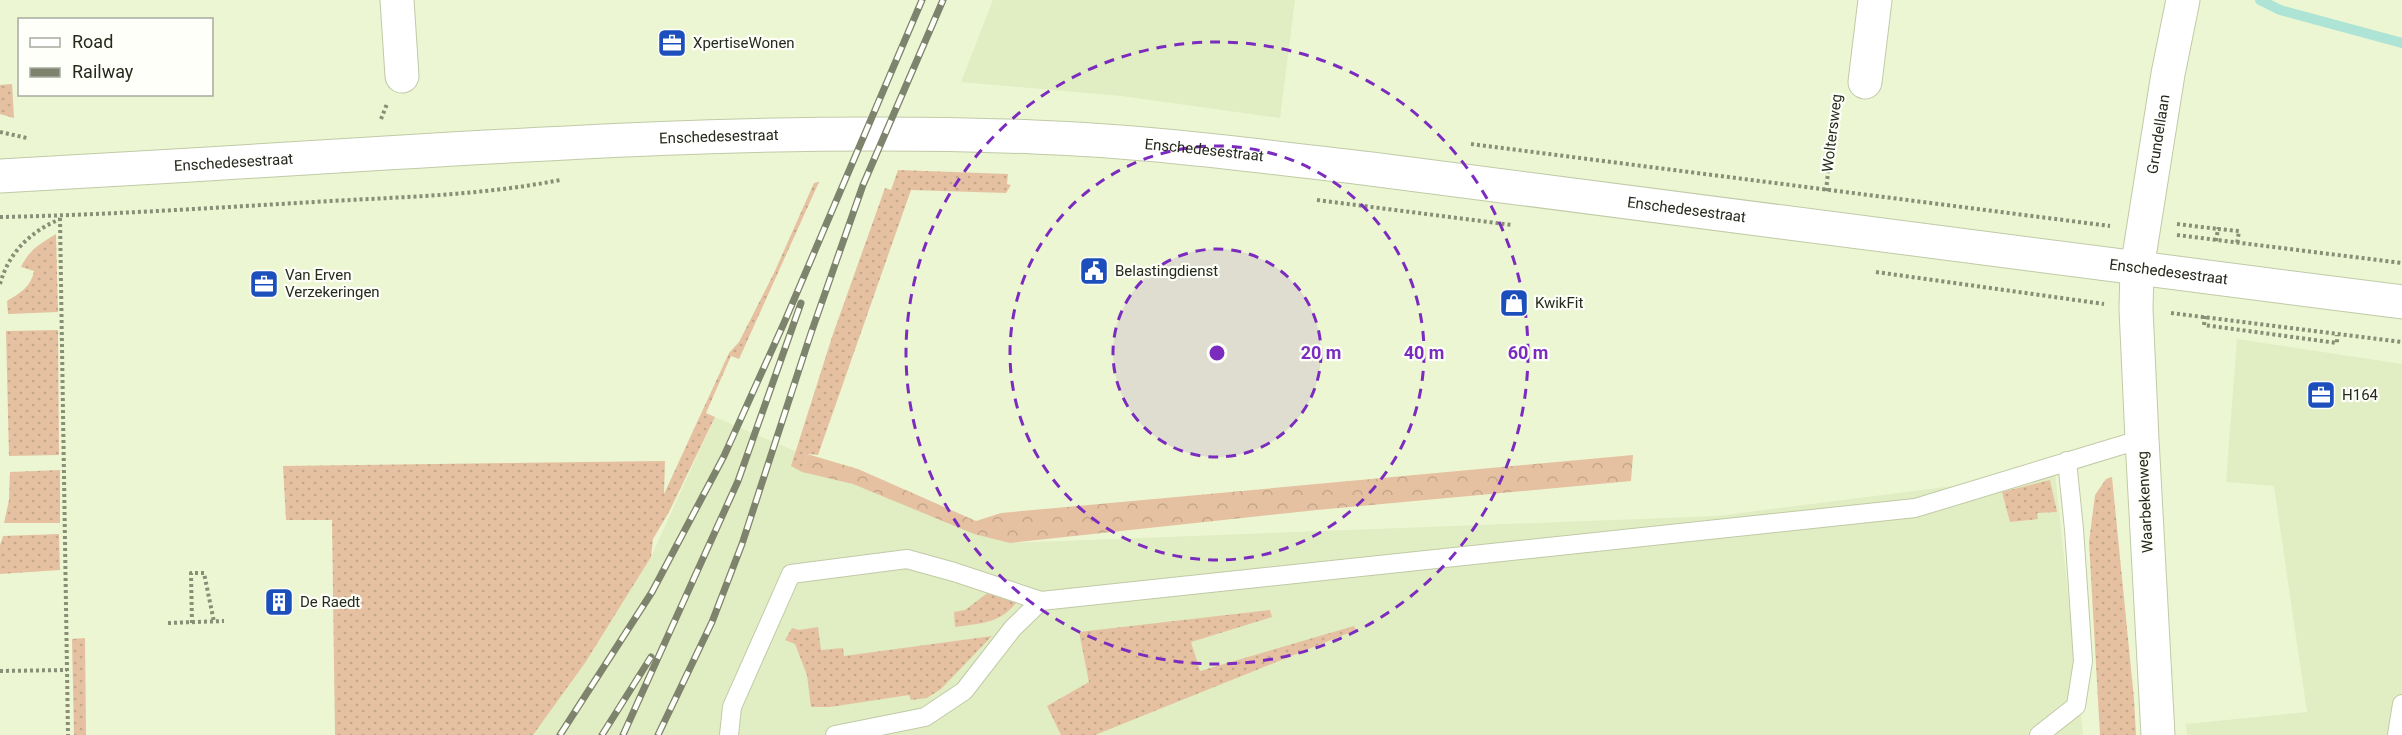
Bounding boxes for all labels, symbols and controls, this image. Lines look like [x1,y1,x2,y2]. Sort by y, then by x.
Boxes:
legend [18,18,213,96]
office icon: XpertiseWonen [656,27,688,59]
text: Road [72,31,113,52]
place label: XpertiseWonen [693,34,795,52]
text: Railway [72,61,134,82]
street label: Woltersweg [1818,93,1846,173]
street label: Grundellaan [2143,93,2174,175]
street label: Enschedesestraat [659,126,779,148]
street label: Enschedesestraat [1144,135,1265,165]
street label: Enschedesestraat [173,150,294,175]
street label: Enschedesestraat [1626,193,1747,226]
public building icon: Belastingdienst [1078,255,1110,287]
street label: Enschedesestraat [2108,255,2229,288]
place label: Belastingdienst [1115,262,1218,280]
place label: Van Erven Verzekeringen [285,266,380,301]
office icon: Van Erven Verzekeringen [248,268,280,300]
shop icon: KwikFit [1498,287,1530,319]
place label: KwikFit [1535,294,1583,312]
text: 20 m [1301,342,1341,363]
text: 40 m [1404,342,1444,363]
text: 60 m [1508,342,1548,363]
centre of rings [1207,343,1227,363]
office icon: H164 [2305,379,2337,411]
place label: H164 [2342,386,2379,404]
street label: Waarbekenweg [2133,451,2157,553]
building icon: De Raedt [263,586,295,618]
place label: De Raedt [300,593,360,611]

